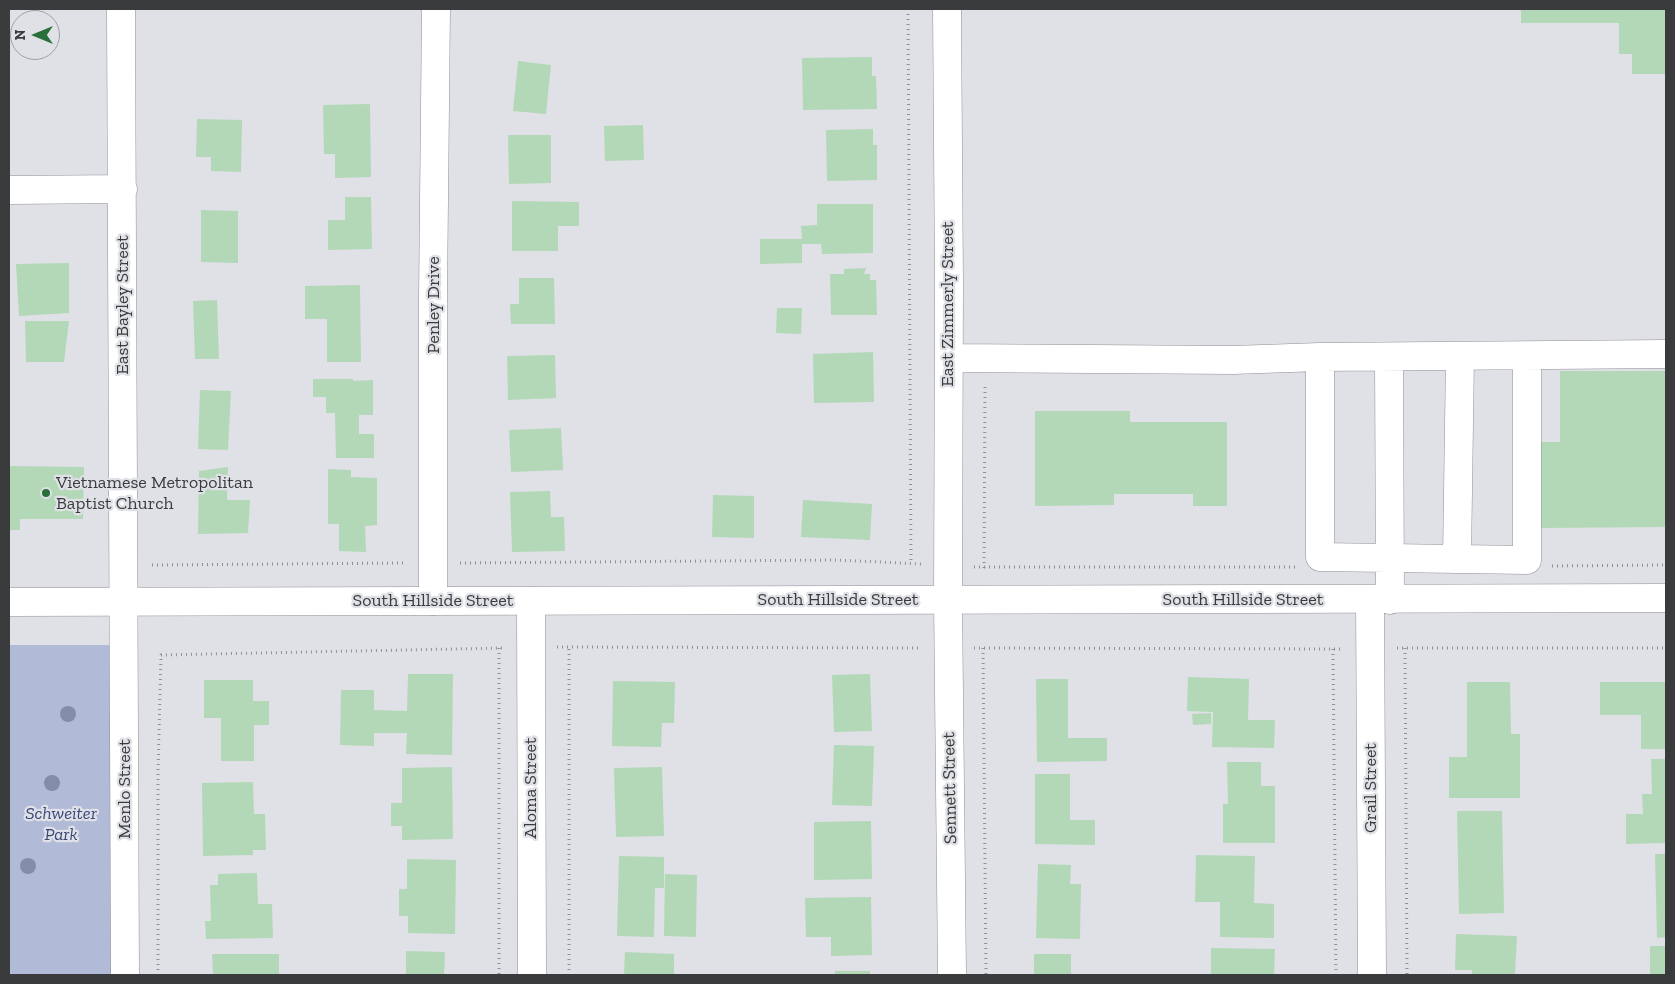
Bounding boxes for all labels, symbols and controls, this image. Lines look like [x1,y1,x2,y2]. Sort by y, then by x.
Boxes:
north arrow [10,10,60,60]
text: N [12,30,29,40]
street label: East Zimmerly Street [937,221,959,387]
street label: East Bayley Street [112,235,134,375]
street label: Penley Drive [423,256,445,354]
place label: Vietnamese Metropolitan Baptist Church [56,472,253,514]
marker: Vietnamese Metropolitan Baptist Church [40,487,52,499]
street label: South Hillside Street [758,589,918,611]
street label: South Hillside Street [1163,589,1323,611]
street label: South Hillside Street [353,590,513,612]
street label: Sennett Street [938,732,962,844]
street label: Aloma Street [520,737,542,839]
street label: Menlo Street [114,739,136,839]
street label: Grail Street [1360,743,1382,833]
park label: Schweiter Park [25,803,97,846]

